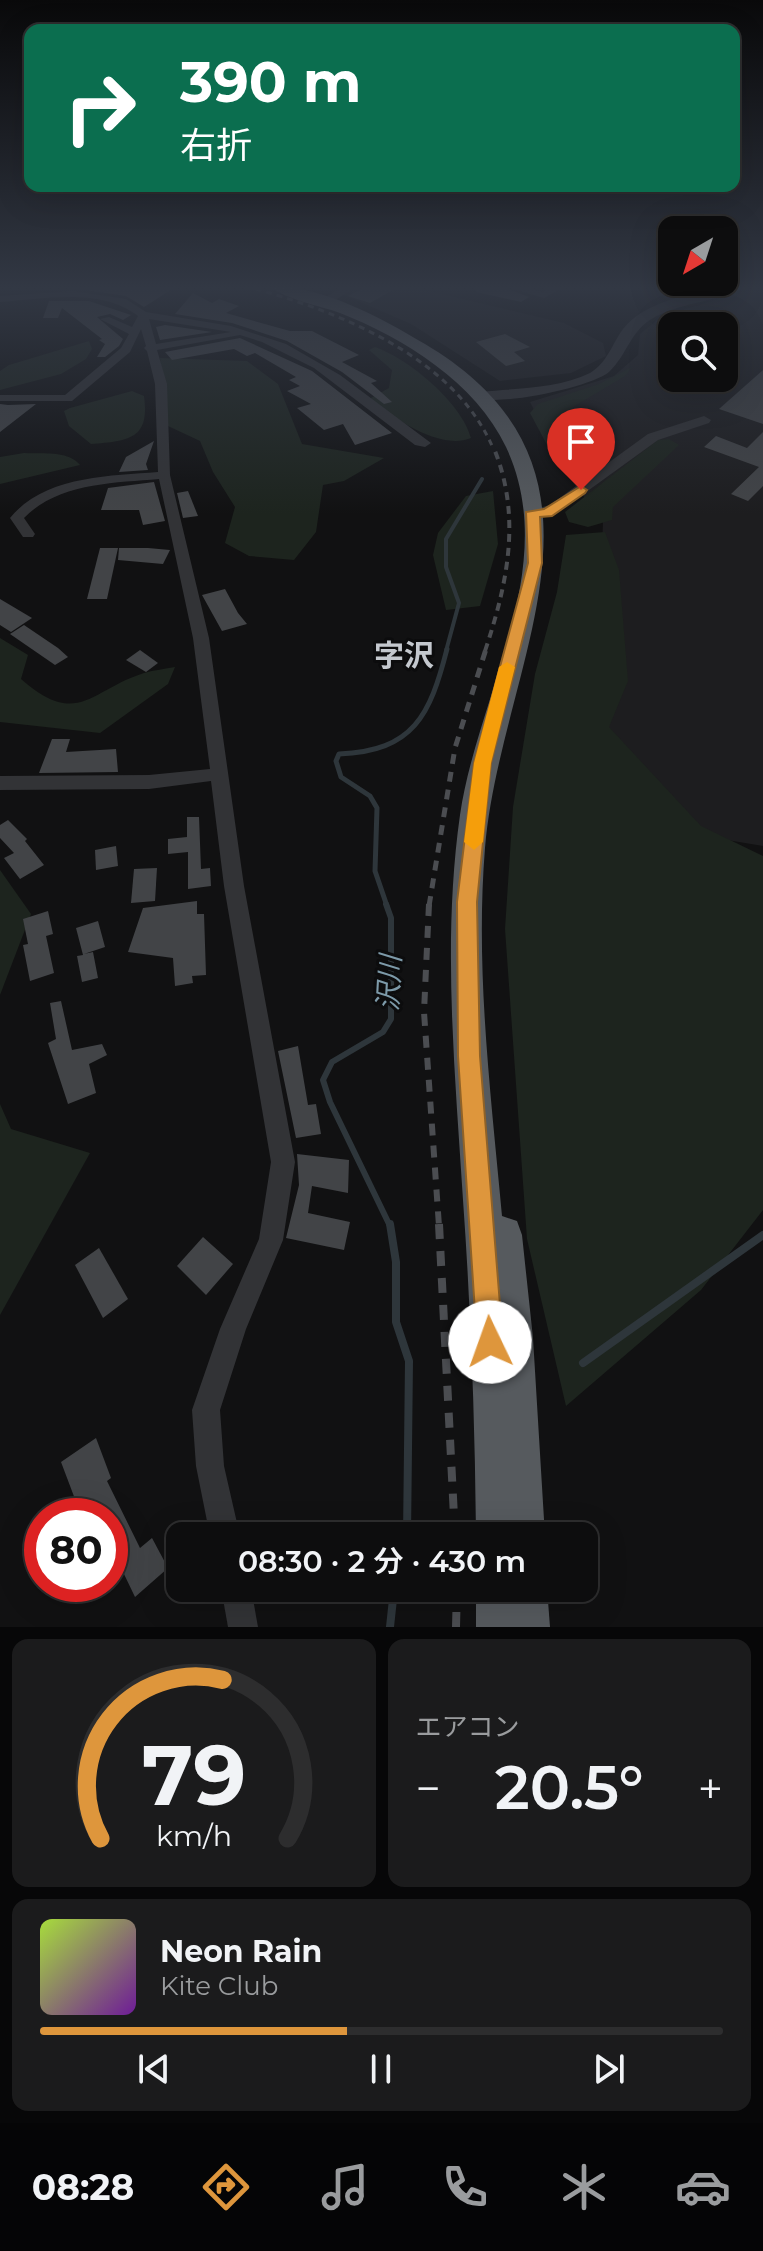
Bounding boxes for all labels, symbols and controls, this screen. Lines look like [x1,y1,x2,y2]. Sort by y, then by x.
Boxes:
text: 390 m [180,48,361,116]
icon: right [48,56,152,160]
text: 右折 [180,123,252,167]
north arrow [658,216,738,296]
map controls [658,216,738,392]
button: search [658,312,738,392]
pin [547,408,615,490]
icon: arrive [559,420,603,464]
district label: 字沢 [374,637,434,674]
water label: 沢川 [371,951,408,1012]
position arrow [448,1300,532,1384]
speed limit sign: 80 [24,1498,128,1602]
text: 08:30 · 2 分 · 430 m [238,1543,526,1580]
text: エアコン [416,1711,520,1743]
text: 79 [141,1724,246,1826]
text: 20.5° [495,1751,644,1824]
text: − [416,1761,441,1815]
text: + [698,1761,723,1815]
text: km/h [156,1818,232,1853]
text: Neon Rain [160,1933,322,1970]
text: Kite Club [160,1970,278,2002]
icon: previous [132,2047,176,2091]
icon: pause [359,2047,403,2091]
icon: next [587,2047,631,2091]
icon: directions [198,2159,254,2215]
icon: music [317,2159,373,2215]
icon: phone [437,2159,493,2215]
icon: climate [556,2159,612,2215]
icon: car [675,2159,731,2215]
text: 08:28 [32,2165,134,2209]

